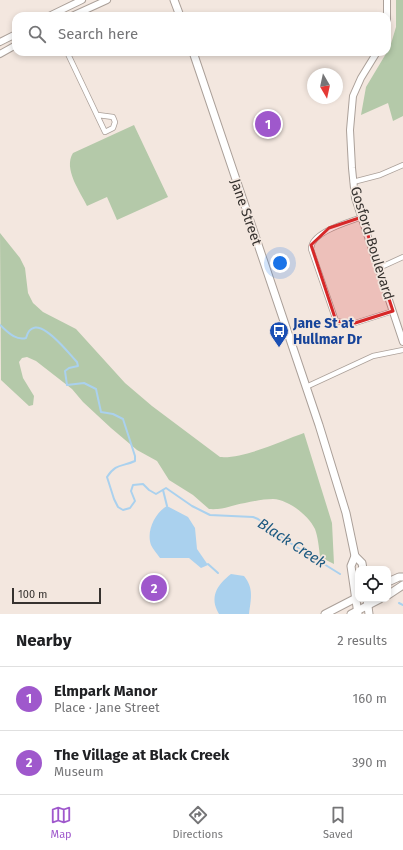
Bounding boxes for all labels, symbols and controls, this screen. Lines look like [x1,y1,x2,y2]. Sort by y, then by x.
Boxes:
search box [12,12,391,56]
icon: search [26,23,48,45]
text: Search here [58,25,138,43]
north arrow [307,68,343,104]
pin: 1 [255,109,281,139]
street label: Jane Street [227,176,266,248]
street label: Gosford Boulevard [347,184,397,302]
your location [270,253,290,273]
place label: Jane St at Hullmar Dr [292,315,362,348]
bus stop icon: Jane St at Hullmar Dr [268,320,290,348]
water label: Black Creek [254,514,330,572]
map controls [355,566,391,602]
button: locate [355,566,391,602]
pin: 2 [141,573,167,603]
scale bar [12,586,101,605]
text: 100 m [18,588,47,601]
text: Nearby [16,630,71,651]
text: 2 results [337,633,387,648]
text: Elmpark Manor [54,682,157,700]
text: 1 [26,691,32,706]
text: 160 m [353,691,387,706]
text: Place · Jane Street [54,700,160,715]
text: The Village at Black Creek [54,746,229,764]
text: 2 [26,755,32,770]
text: 390 m [352,755,387,770]
text: Museum [54,764,104,779]
tab: Map [50,804,72,841]
tab: Directions [172,804,223,841]
tab: Saved [323,804,353,841]

